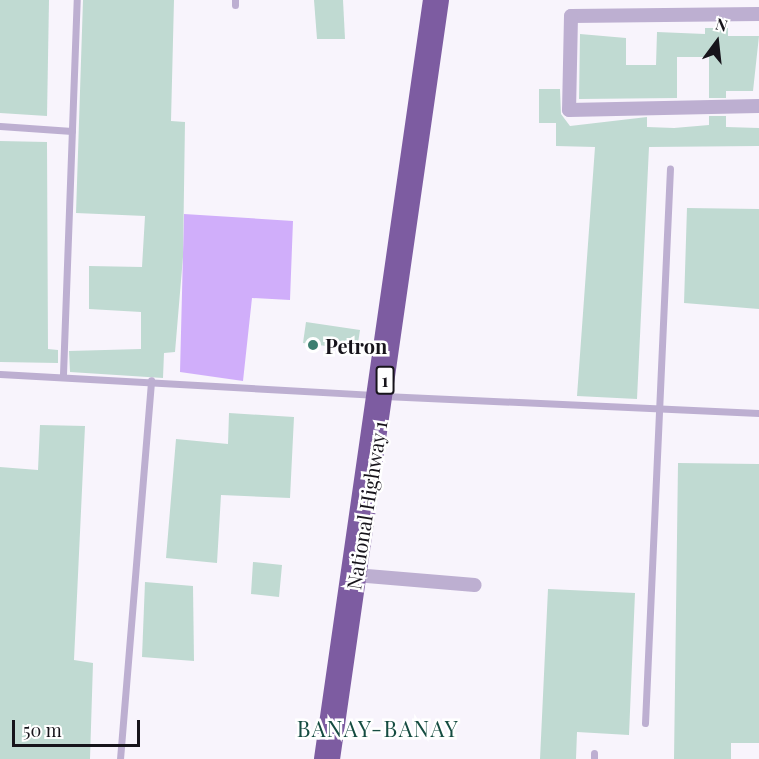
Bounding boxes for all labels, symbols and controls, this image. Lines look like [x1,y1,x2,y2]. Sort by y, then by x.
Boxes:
north arrow [687,12,747,72]
text: N [713,12,730,36]
place label: Petron [325,333,387,357]
marker: Petron [306,338,320,352]
road number: 1 [374,365,396,395]
street label: National Highway 1 [341,419,391,591]
scale bar [15,708,142,746]
district label: BANAY-BANAY [297,716,459,742]
text: 50 m [23,718,62,742]

